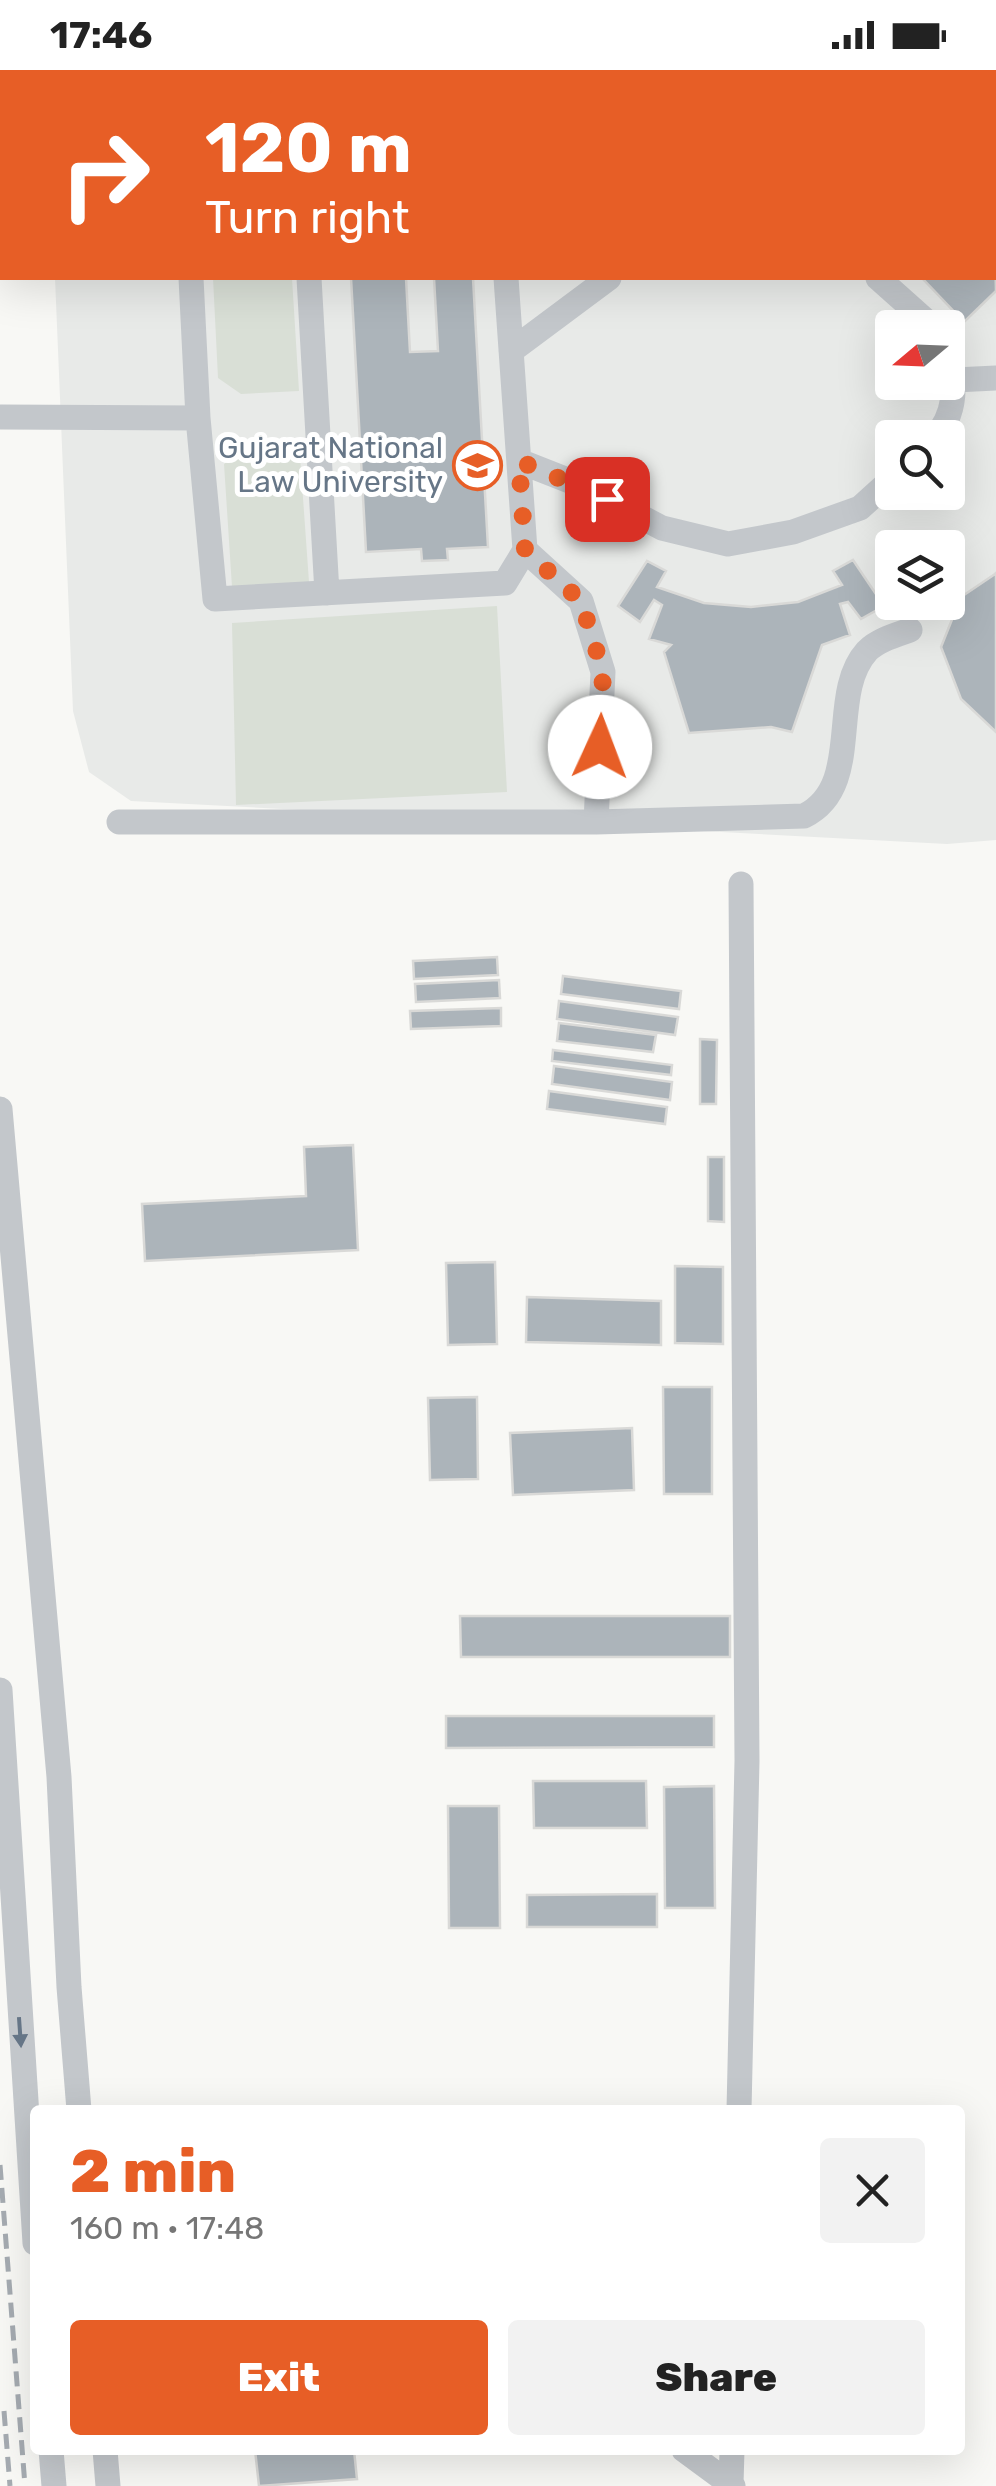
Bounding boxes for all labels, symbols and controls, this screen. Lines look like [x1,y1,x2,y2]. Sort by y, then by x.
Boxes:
text: 17:46 [50,12,152,58]
text: 120 m [205,107,412,190]
icon: right [40,110,170,240]
text: Turn right [205,191,409,244]
north arrow [875,310,965,400]
map controls [875,310,965,620]
button: search [875,420,965,510]
place label: Gujarat National Law University [218,430,443,500]
school or university icon: Gujarat National Law University [452,439,504,491]
pin [565,457,650,542]
icon: arrive [580,472,635,527]
button: layers [875,530,965,620]
position arrow [548,695,652,799]
one-way arrow [12,2017,28,2049]
text: 2 min [70,2136,236,2207]
button: close [820,2138,925,2243]
text: 160 m · 17:48 [70,2209,264,2247]
button: Exit [70,2320,488,2435]
button: Share [508,2320,925,2435]

